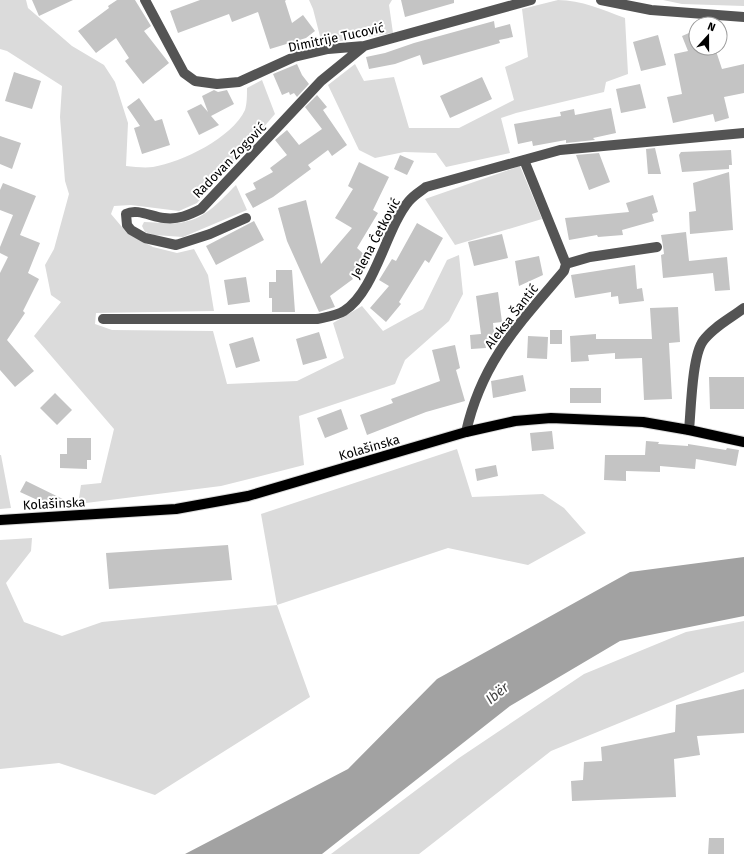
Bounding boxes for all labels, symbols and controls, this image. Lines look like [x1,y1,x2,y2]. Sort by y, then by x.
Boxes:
north arrow [688,16,728,56]
street label: Dimitrije Tucović [287,20,386,55]
text: N [706,20,717,35]
street label: Radovan Zogović [190,120,269,201]
street label: Jelena Ćetković [348,195,403,281]
street label: Aleksa Šantić [481,280,541,352]
street label: Kolašinska [337,432,401,463]
street label: Kolašinska [22,494,86,513]
water label: Ibër [482,679,513,708]

